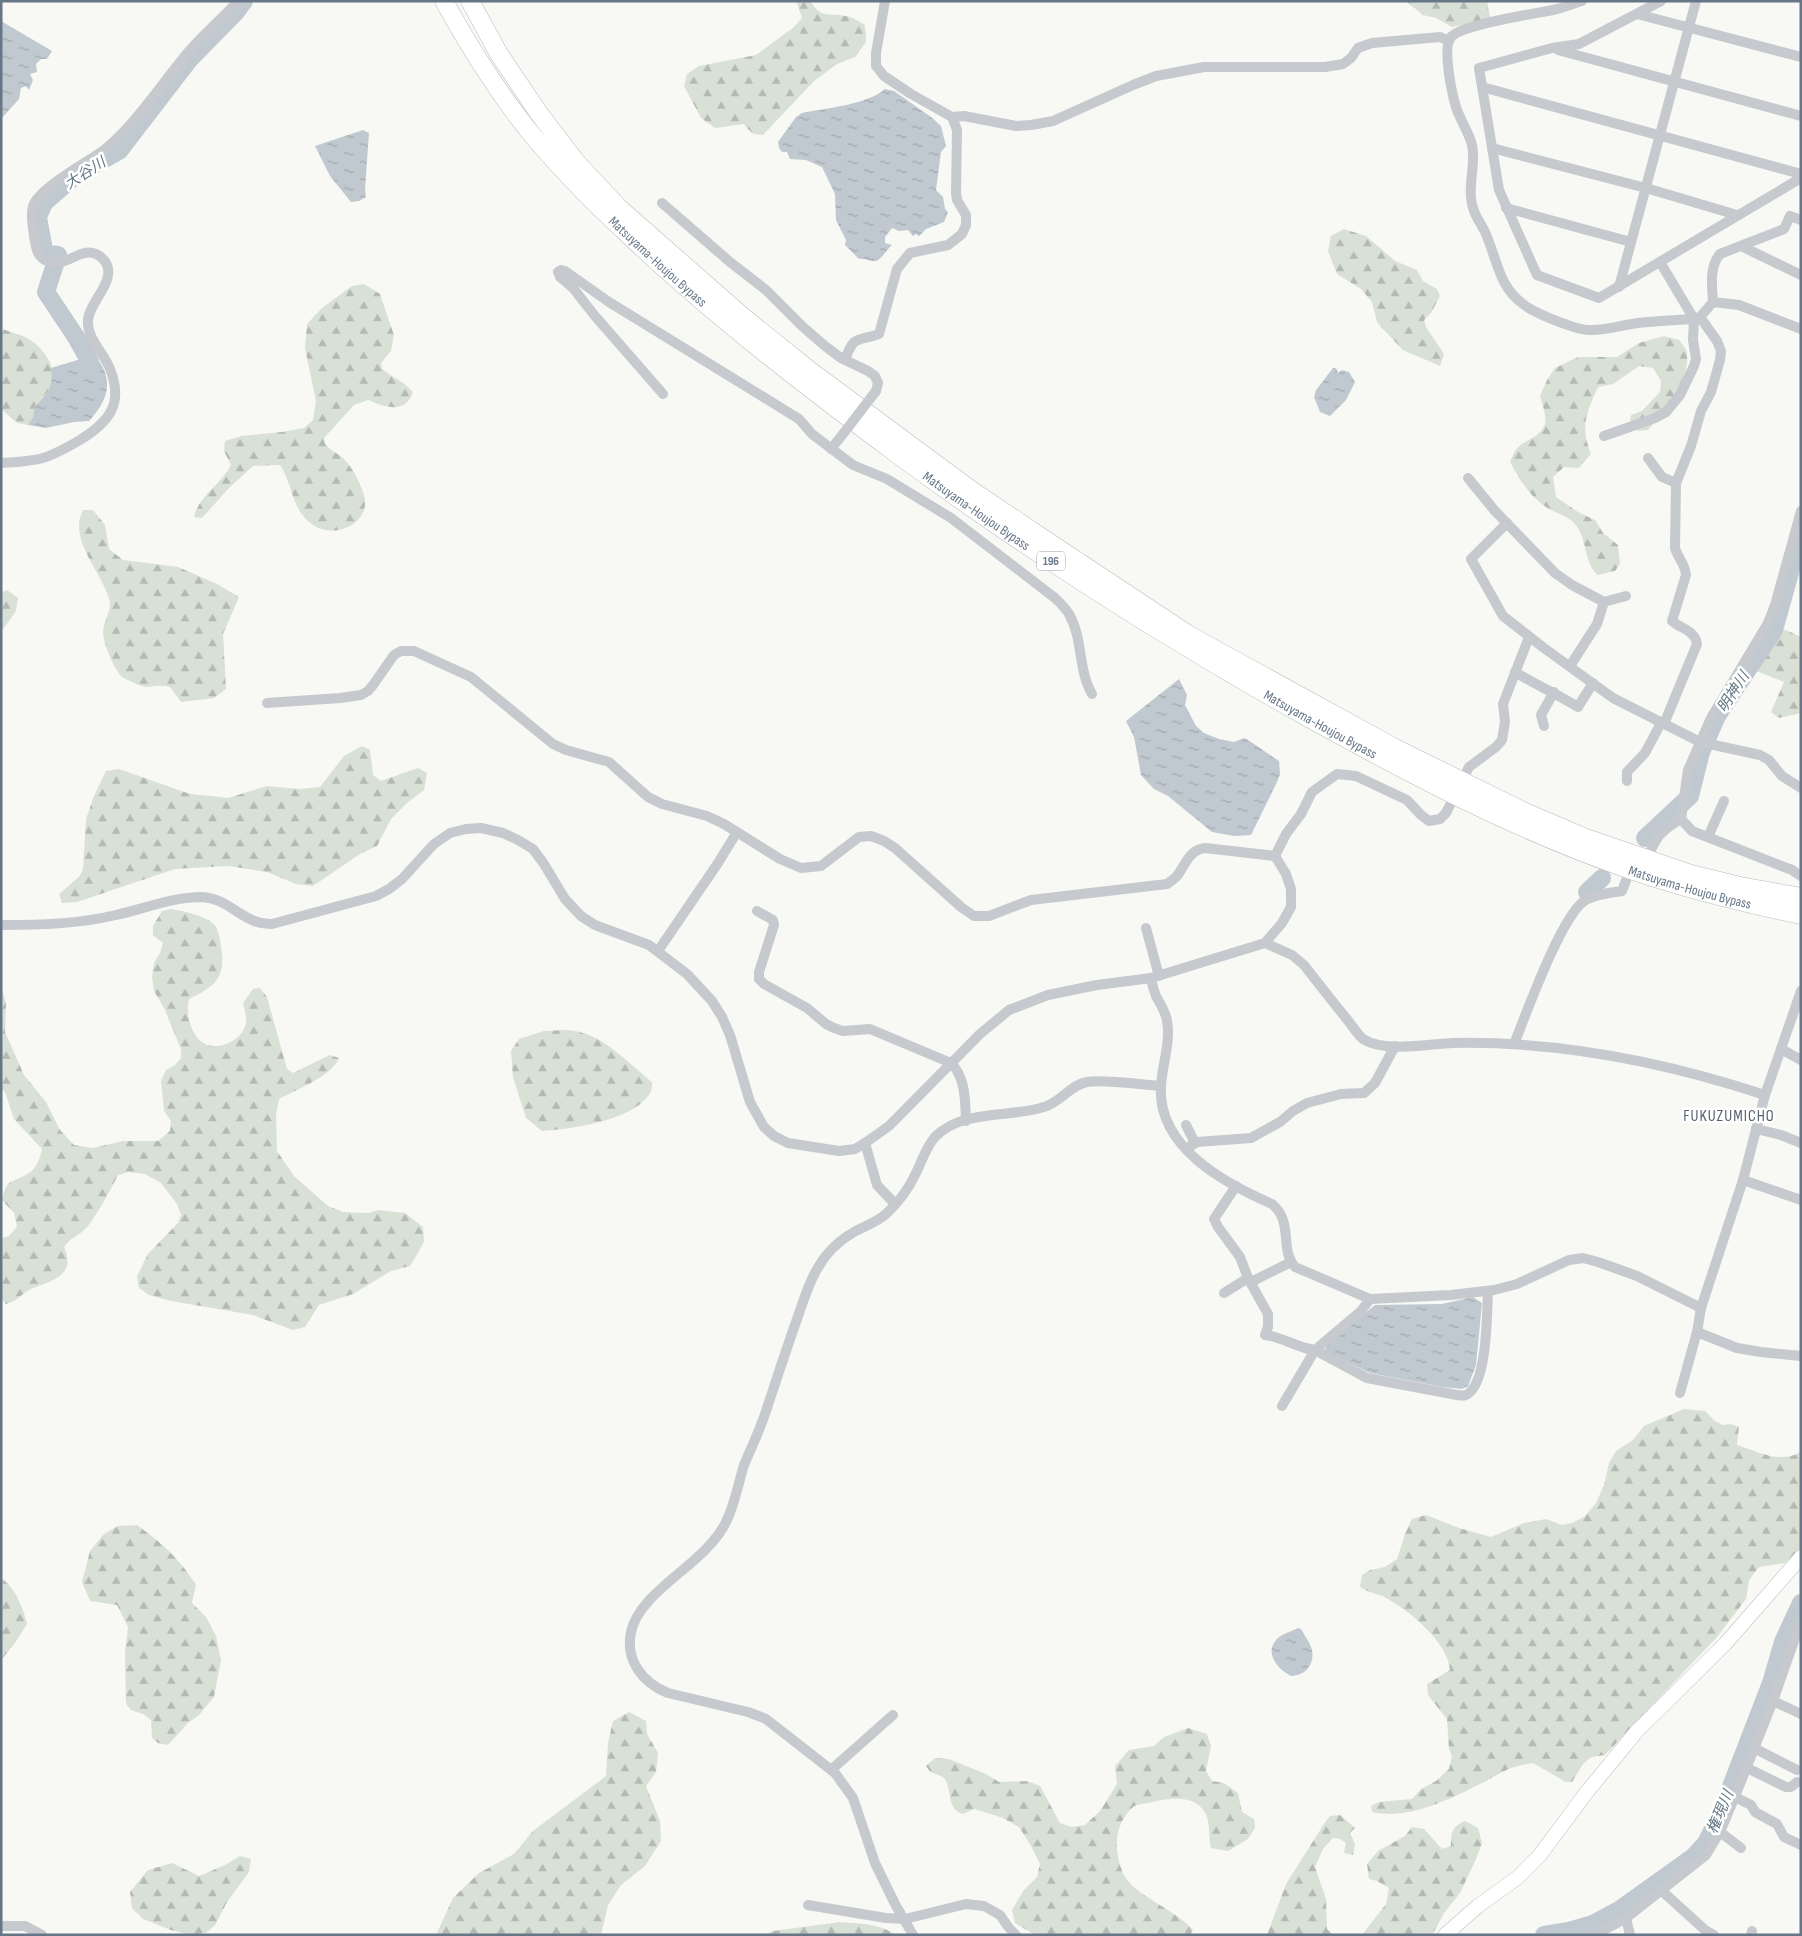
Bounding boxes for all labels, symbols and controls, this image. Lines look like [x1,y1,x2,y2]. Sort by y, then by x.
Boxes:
water label: 大谷川 [61,152,111,194]
street label: Matsuyama-Houjou Bypass [605,213,710,310]
street label: Matsuyama-Houjou Bypass [919,468,1033,554]
road number: 196 [1037,552,1065,570]
water label: 明神川 [1713,667,1755,716]
street label: Matsuyama-Houjou Bypass [1261,686,1380,763]
street label: Matsuyama-Houjou Bypass [1626,862,1753,913]
district label: FUKUZUMICHO [1683,1107,1775,1126]
water label: 権現川 [1703,1786,1739,1837]

